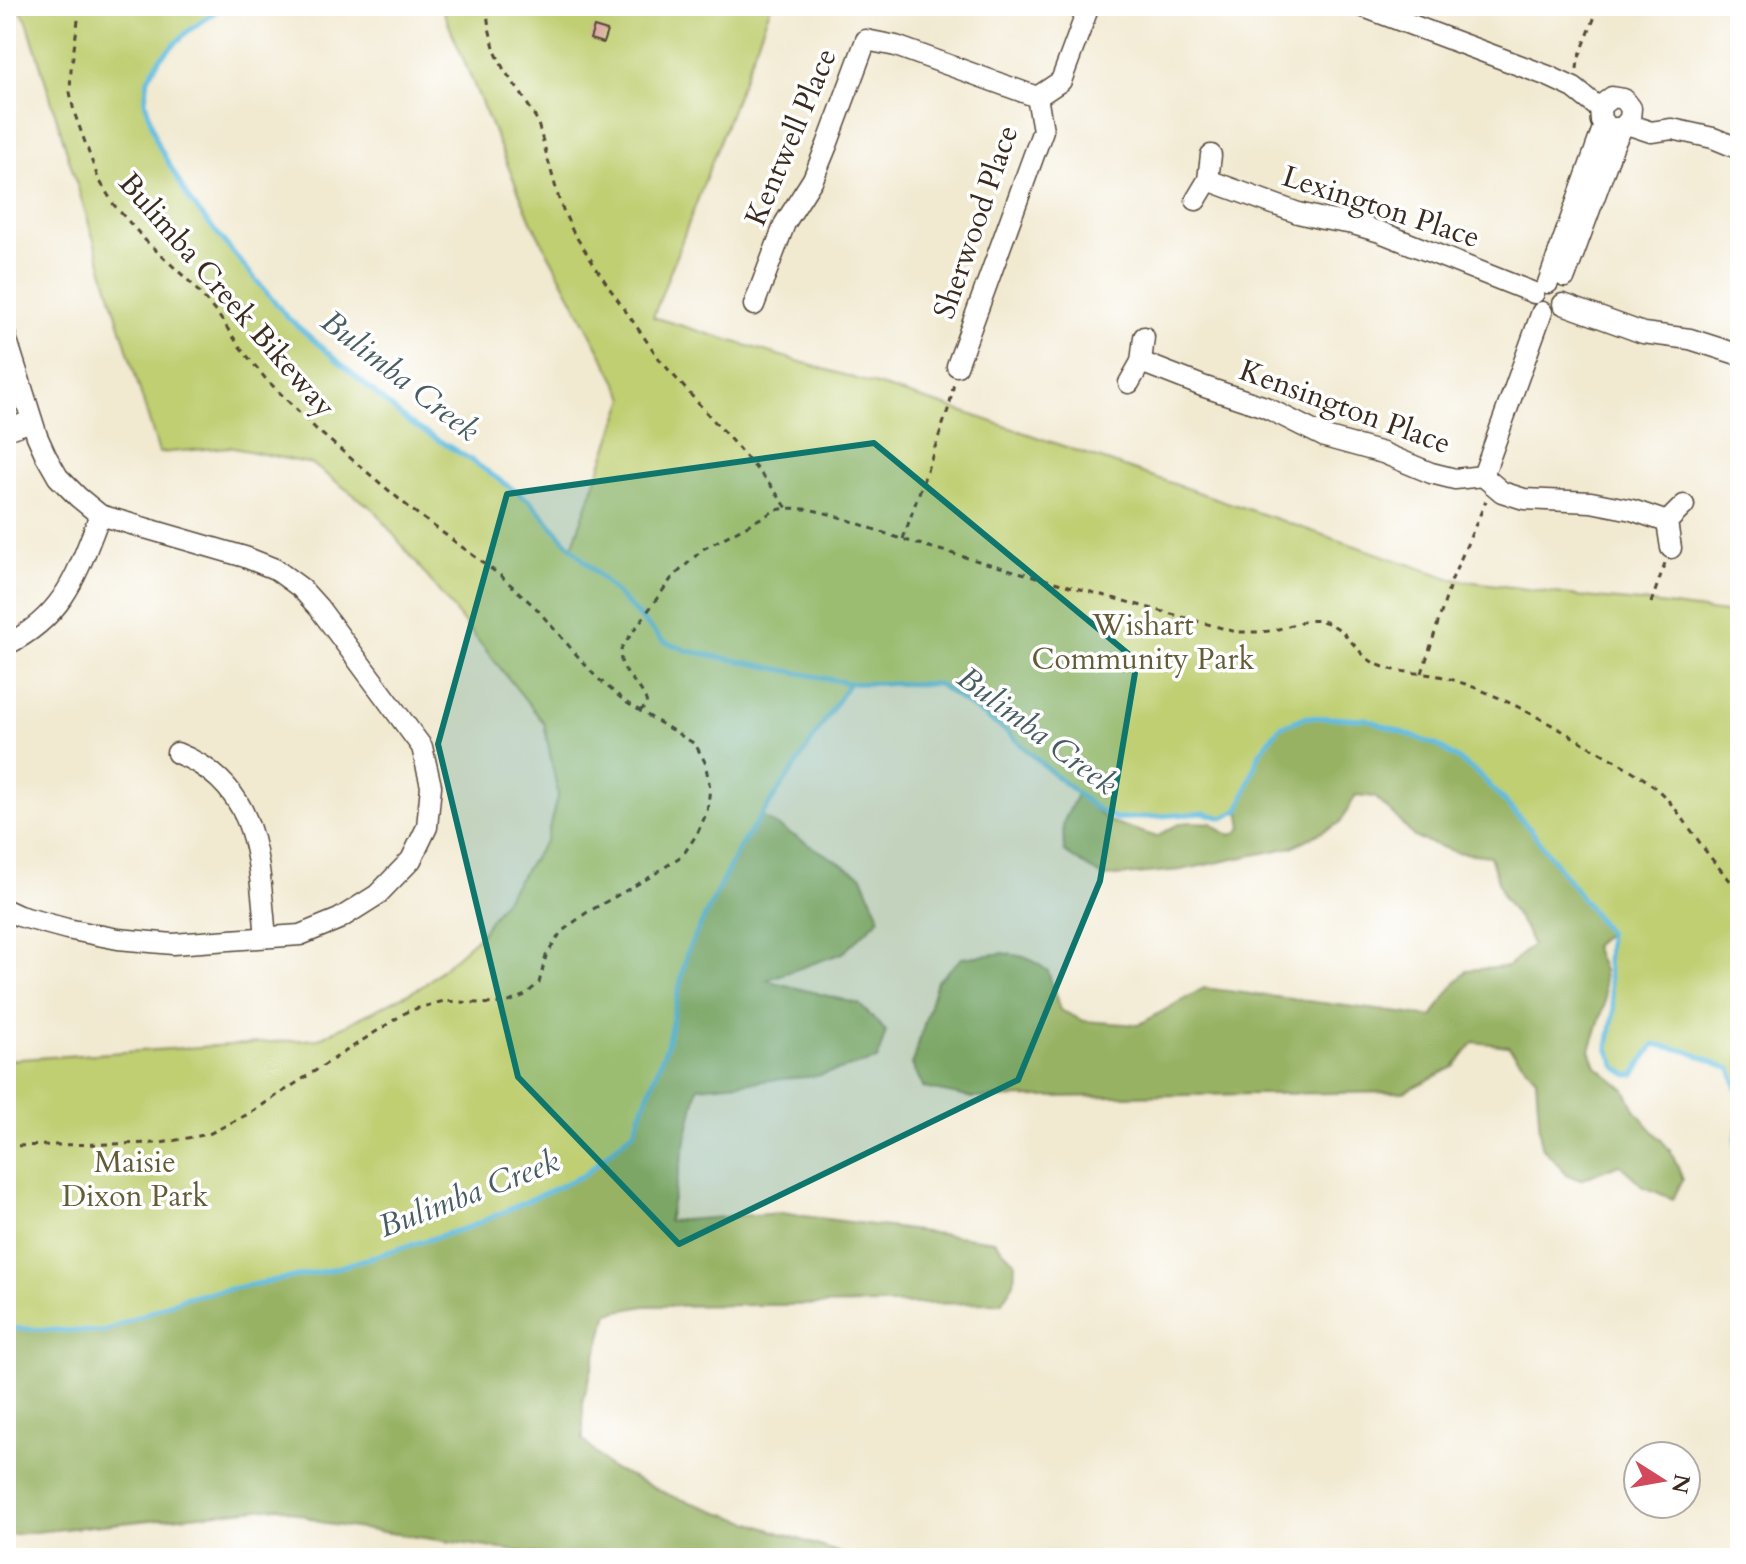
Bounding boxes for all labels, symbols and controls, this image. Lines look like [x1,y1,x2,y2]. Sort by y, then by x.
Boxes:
street label: Kentwell Place [735,42,847,232]
street label: Sherwood Place [924,120,1028,324]
street label: Lexington Place [1277,156,1485,258]
street label: Bulimba Creek Bikeway [109,164,345,426]
water label: Bulimba Creek [312,300,489,452]
street label: Kensington Place [1234,350,1456,464]
park label: Wishart Community Park [1032,605,1254,680]
water label: Bulimba Creek [948,656,1126,806]
water label: Bulimba Creek [372,1139,566,1249]
park label: Maisie Dixon Park [62,1142,208,1217]
north arrow [1622,1440,1702,1520]
text: N [1664,1471,1697,1496]

